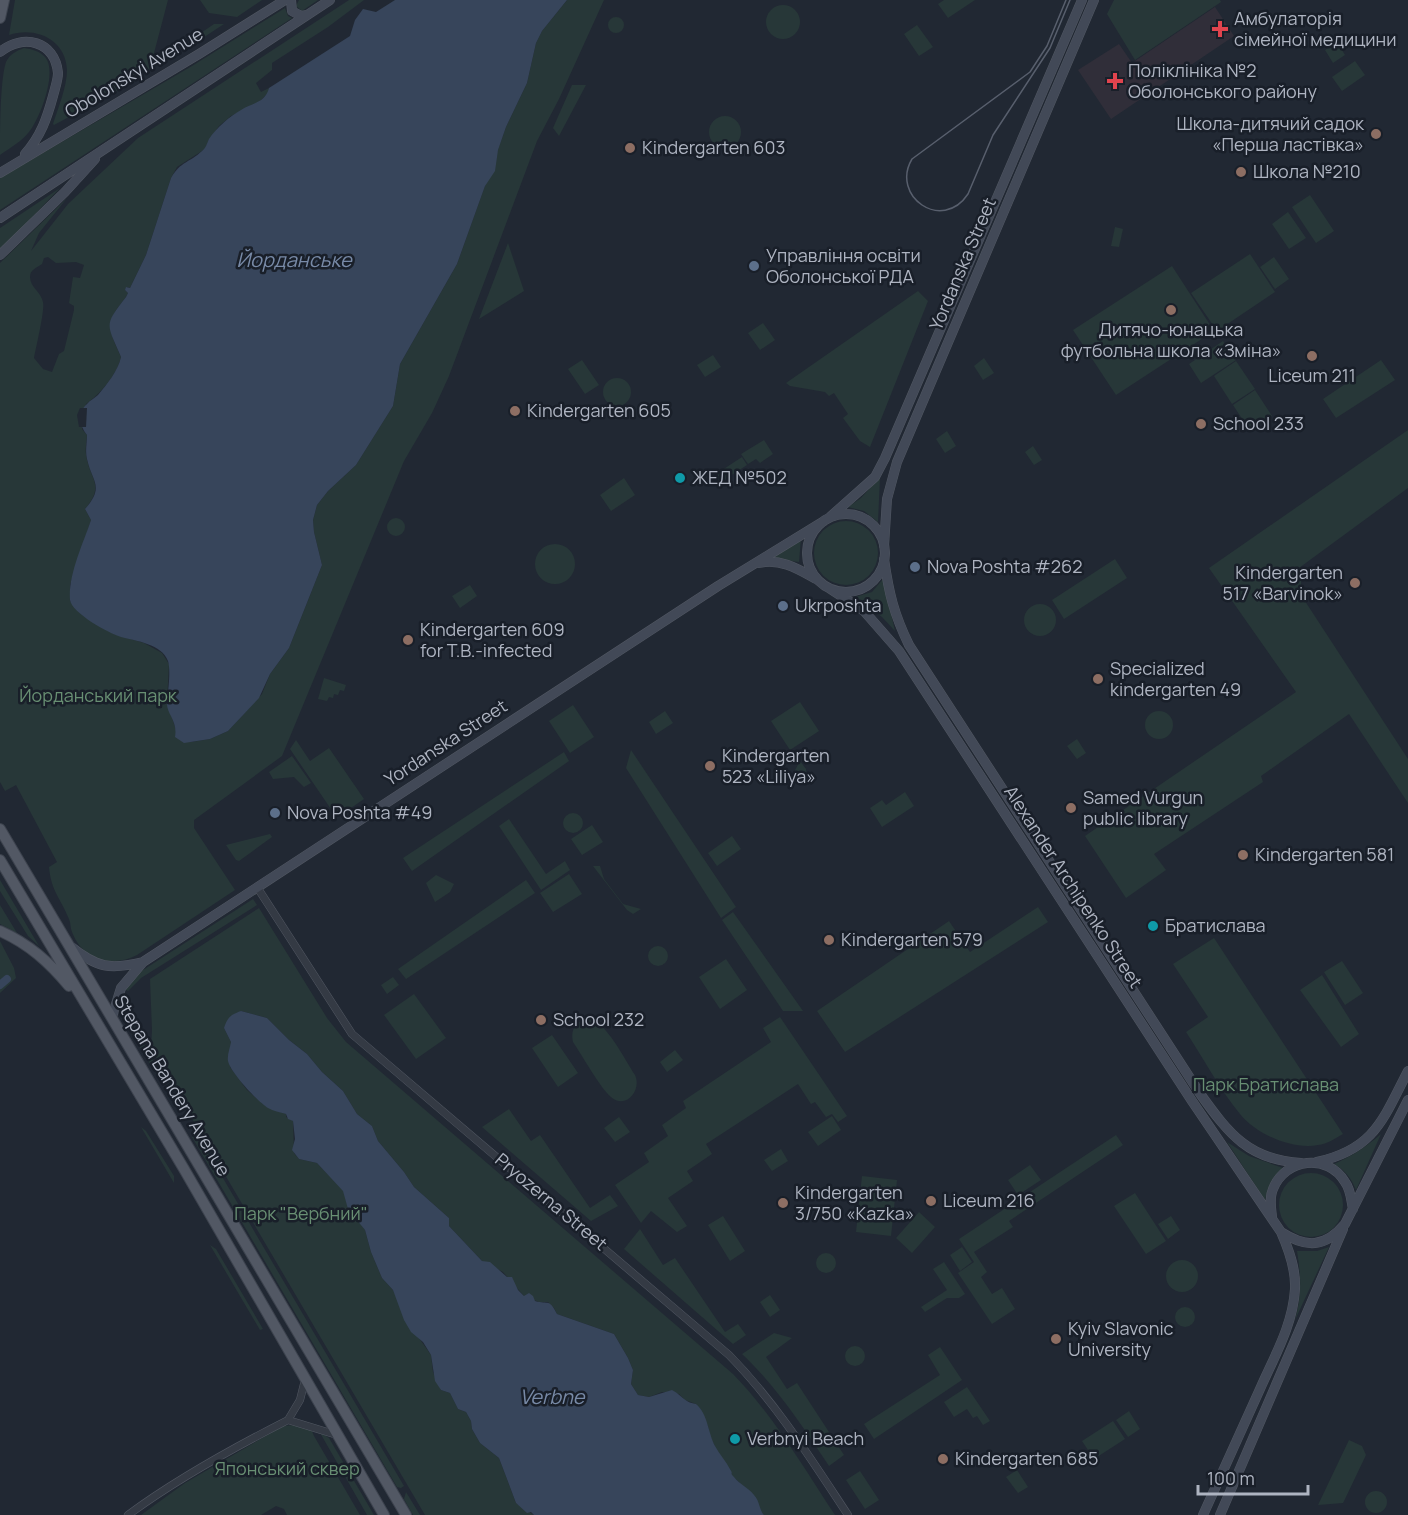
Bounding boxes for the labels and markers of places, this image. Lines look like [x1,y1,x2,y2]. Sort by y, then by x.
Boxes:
place label: Амбулаторія сімейної медицини [1234,6,1396,51]
marker: Амбулаторія сімейної медицини [1211,20,1229,38]
place label: Поліклініка №2 Оболонського району [1128,58,1317,103]
marker: Поліклініка №2 Оболонського району [1106,72,1124,90]
place label: Школа-дитячий садок «Перша ластівка» [1177,111,1365,156]
marker: Школа-дитячий садок «Перша ластівка» [1369,127,1383,141]
place label: Kindergarten 603 [642,135,785,159]
marker: Kindergarten 603 [623,141,637,155]
place label: Школа №210 [1253,159,1361,183]
marker: Школа №210 [1234,165,1248,179]
place label: Управління освіти Оболонської РДА [766,243,921,288]
marker: Управління освіти Оболонської РДА [747,259,761,273]
marker: Дитячо-юнацька футбольна школа «Зміна» [1164,303,1178,317]
place label: Дитячо-юнацька футбольна школа «Зміна» [1061,317,1281,362]
marker: Liceum 211 [1305,349,1319,363]
place label: Liceum 211 [1268,363,1356,387]
place label: Kindergarten 605 [527,398,671,422]
marker: Kindergarten 605 [508,404,522,418]
place label: School 233 [1213,411,1304,435]
marker: School 233 [1194,417,1208,431]
place label: ЖЕД №502 [692,465,787,489]
marker: ЖЕД №502 [673,471,687,485]
place label: Nova Poshta #262 [927,554,1082,578]
marker: Nova Poshta #262 [908,560,922,574]
place label: Kindergarten 517 «Barvinok» [1223,560,1343,605]
marker: Kindergarten 517 «Barvinok» [1348,576,1362,590]
place label: Ukrposhta [795,593,882,617]
marker: Ukrposhta [776,599,790,613]
place label: Kindergarten 609 for T.B.-infected [420,617,565,662]
marker: Kindergarten 609 for T.B.-infected [401,633,415,647]
place label: Specialized kindergarten 49 [1110,656,1241,701]
marker: Specialized kindergarten 49 [1091,672,1105,686]
place label: Kindergarten 523 «Liliya» [722,743,830,788]
marker: Kindergarten 523 «Liliya» [703,759,717,773]
place label: Samed Vurgun public library [1083,785,1203,830]
place label: Nova Poshta #49 [287,800,432,824]
marker: Samed Vurgun public library [1064,801,1078,815]
marker: Nova Poshta #49 [268,806,282,820]
place label: Kindergarten 581 [1255,842,1394,866]
marker: Kindergarten 581 [1236,848,1250,862]
place label: Братислава [1165,913,1266,937]
marker: Братислава [1146,919,1160,933]
place label: Kindergarten 579 [841,927,983,951]
marker: Kindergarten 579 [822,933,836,947]
place label: School 232 [553,1007,644,1031]
marker: School 232 [534,1013,548,1027]
place label: Kindergarten 3/750 «Kazka» [795,1180,914,1225]
place label: Liceum 216 [943,1188,1035,1212]
marker: Liceum 216 [924,1194,938,1208]
marker: Kindergarten 3/750 «Kazka» [776,1196,790,1210]
place label: Kyiv Slavonic University [1068,1316,1174,1361]
marker: Kyiv Slavonic University [1049,1332,1063,1346]
place label: Verbnyi Beach [747,1426,864,1450]
marker: Verbnyi Beach [728,1432,742,1446]
place label: Kindergarten 685 [955,1446,1098,1470]
marker: Kindergarten 685 [936,1452,950,1466]

